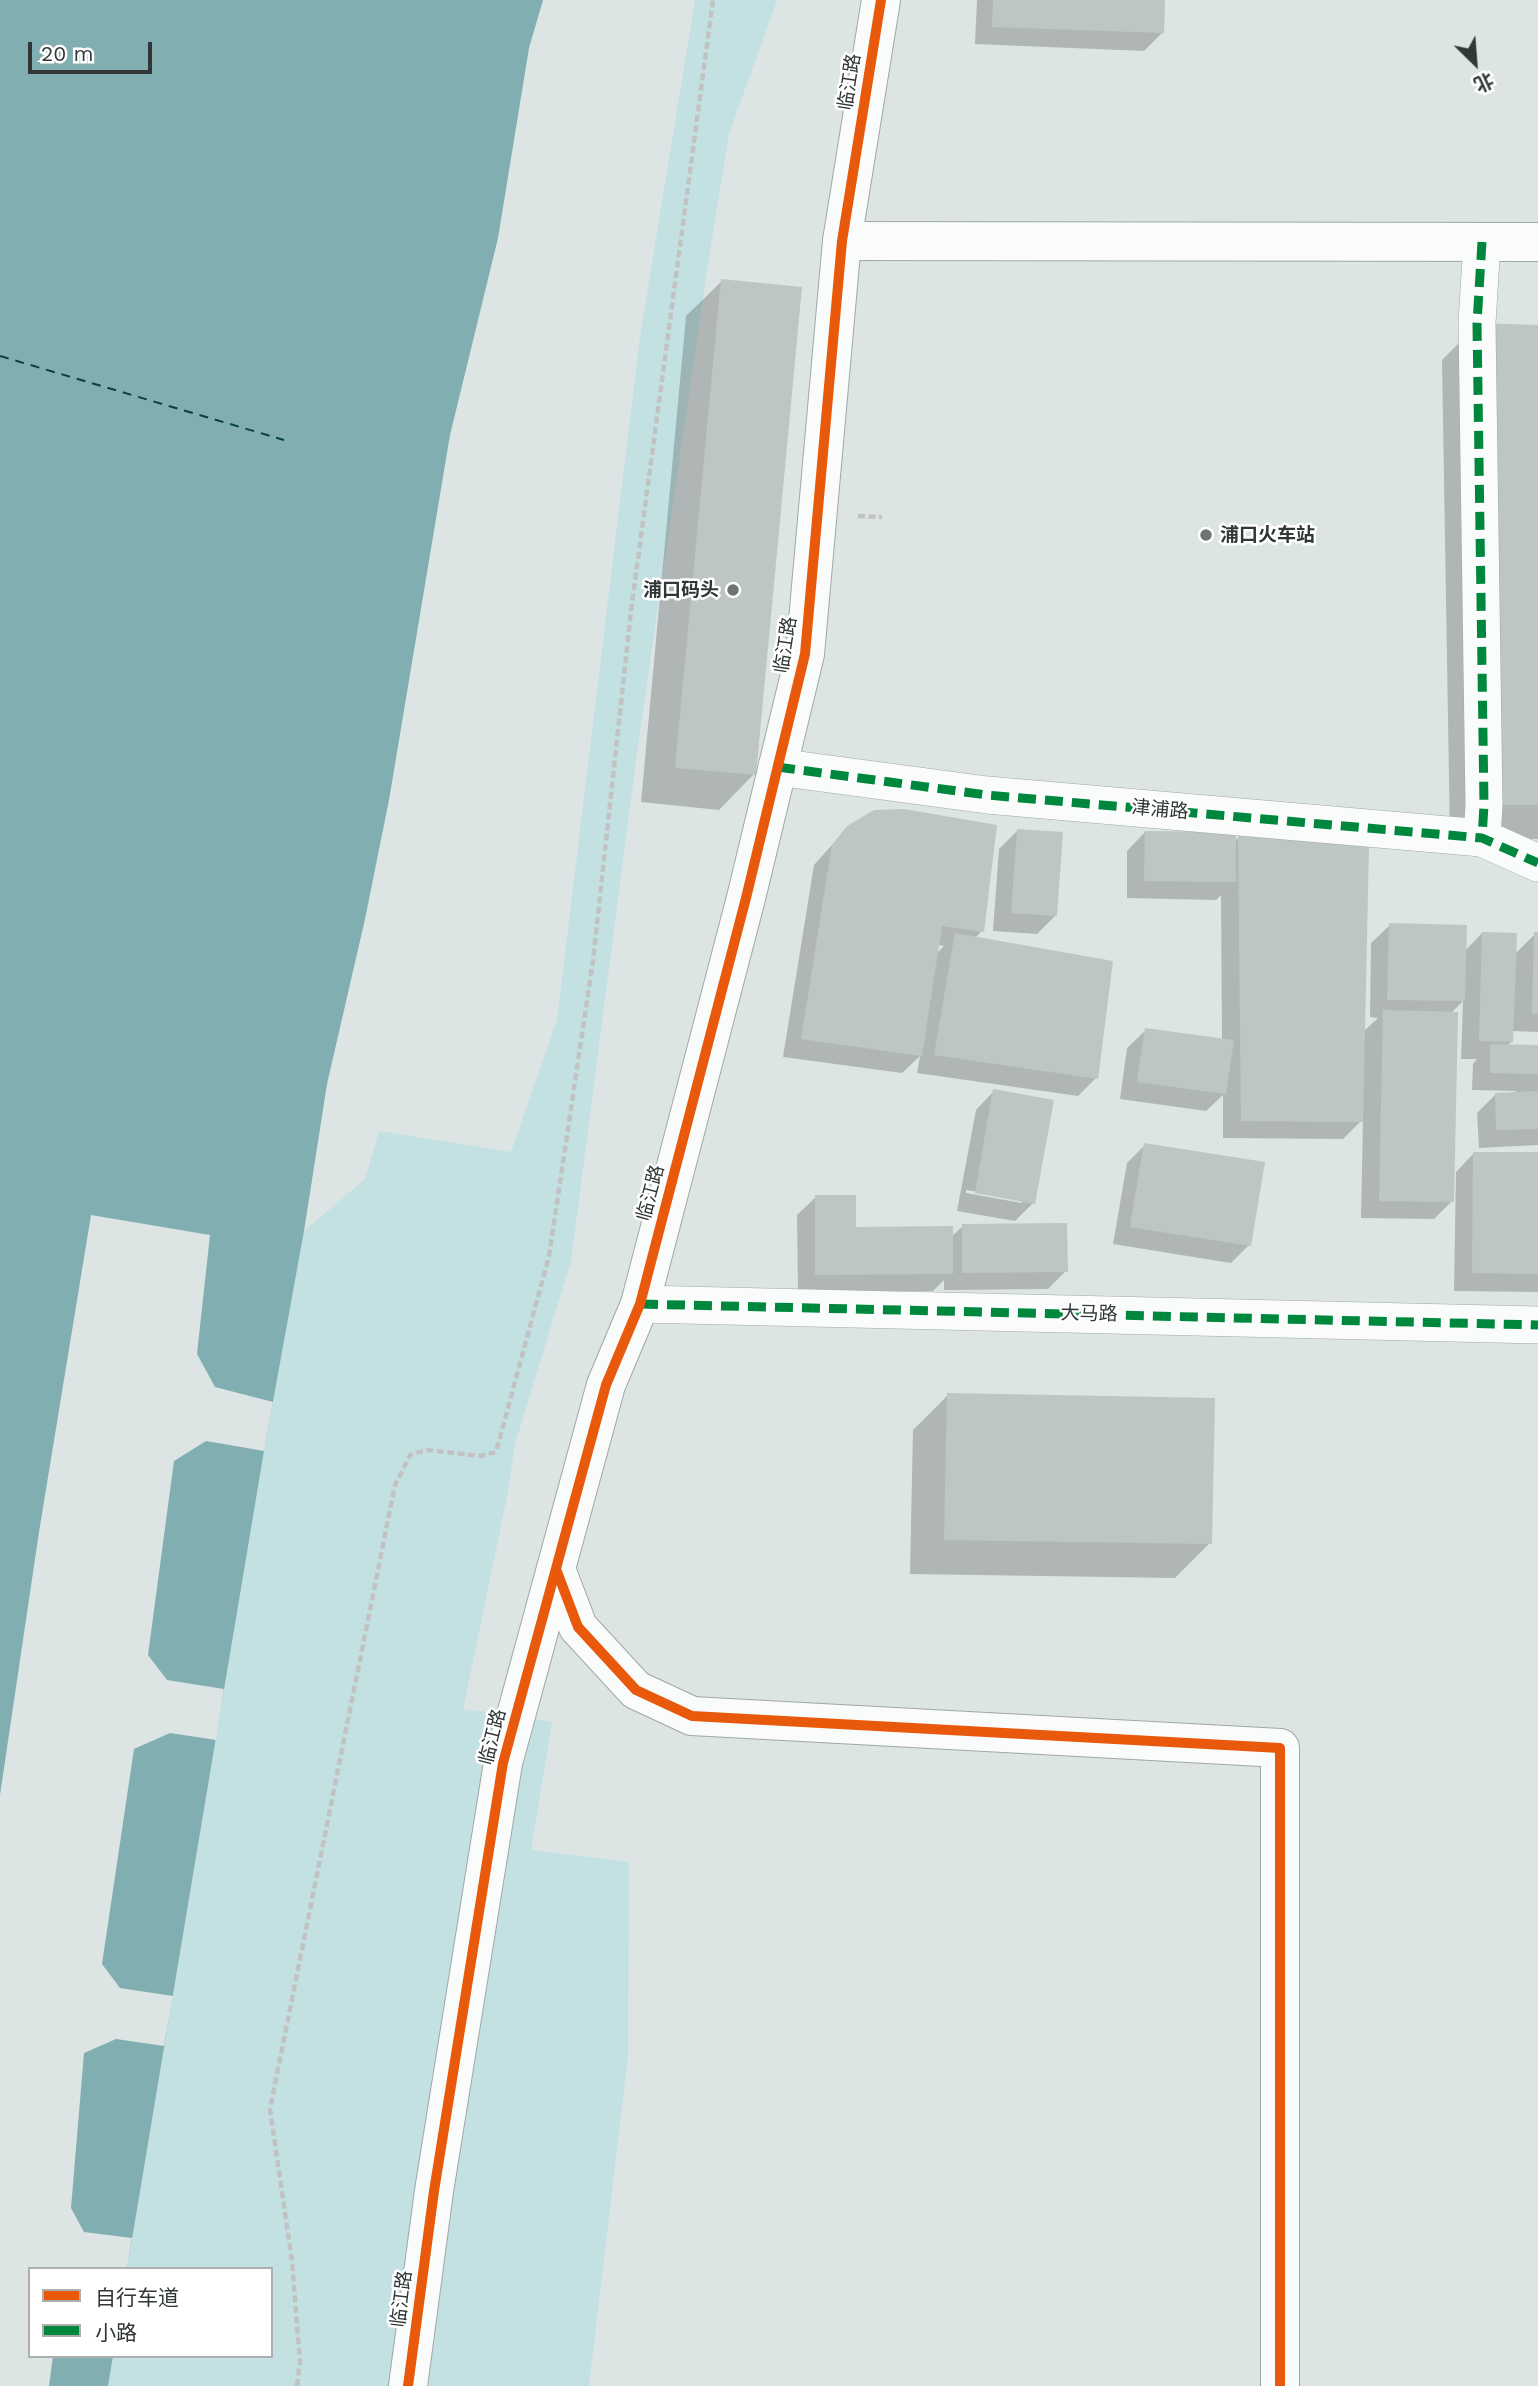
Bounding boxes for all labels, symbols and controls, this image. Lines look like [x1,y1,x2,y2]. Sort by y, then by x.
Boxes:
scale bar [32,28,156,72]
north arrow [1440,28,1510,98]
text: 20 m [41,41,93,66]
street label: 临江路 [834,52,866,112]
text: 北 [1471,68,1498,97]
place label: 浦口火车站 [1220,524,1315,546]
marker: 浦口火车站 [1198,527,1214,543]
place label: 浦口码头 [643,579,719,601]
marker: 浦口码头 [725,582,741,598]
street label: 临江路 [770,615,802,675]
street label: 津浦路 [1131,796,1189,824]
street label: 临江路 [633,1163,669,1223]
street label: 大马路 [1060,1302,1118,1326]
street label: 临江路 [475,1707,511,1767]
legend [28,2267,273,2358]
street label: 临江路 [387,2269,417,2329]
text: 自行车道 [95,2285,179,2310]
text: 小路 [95,2320,137,2345]

